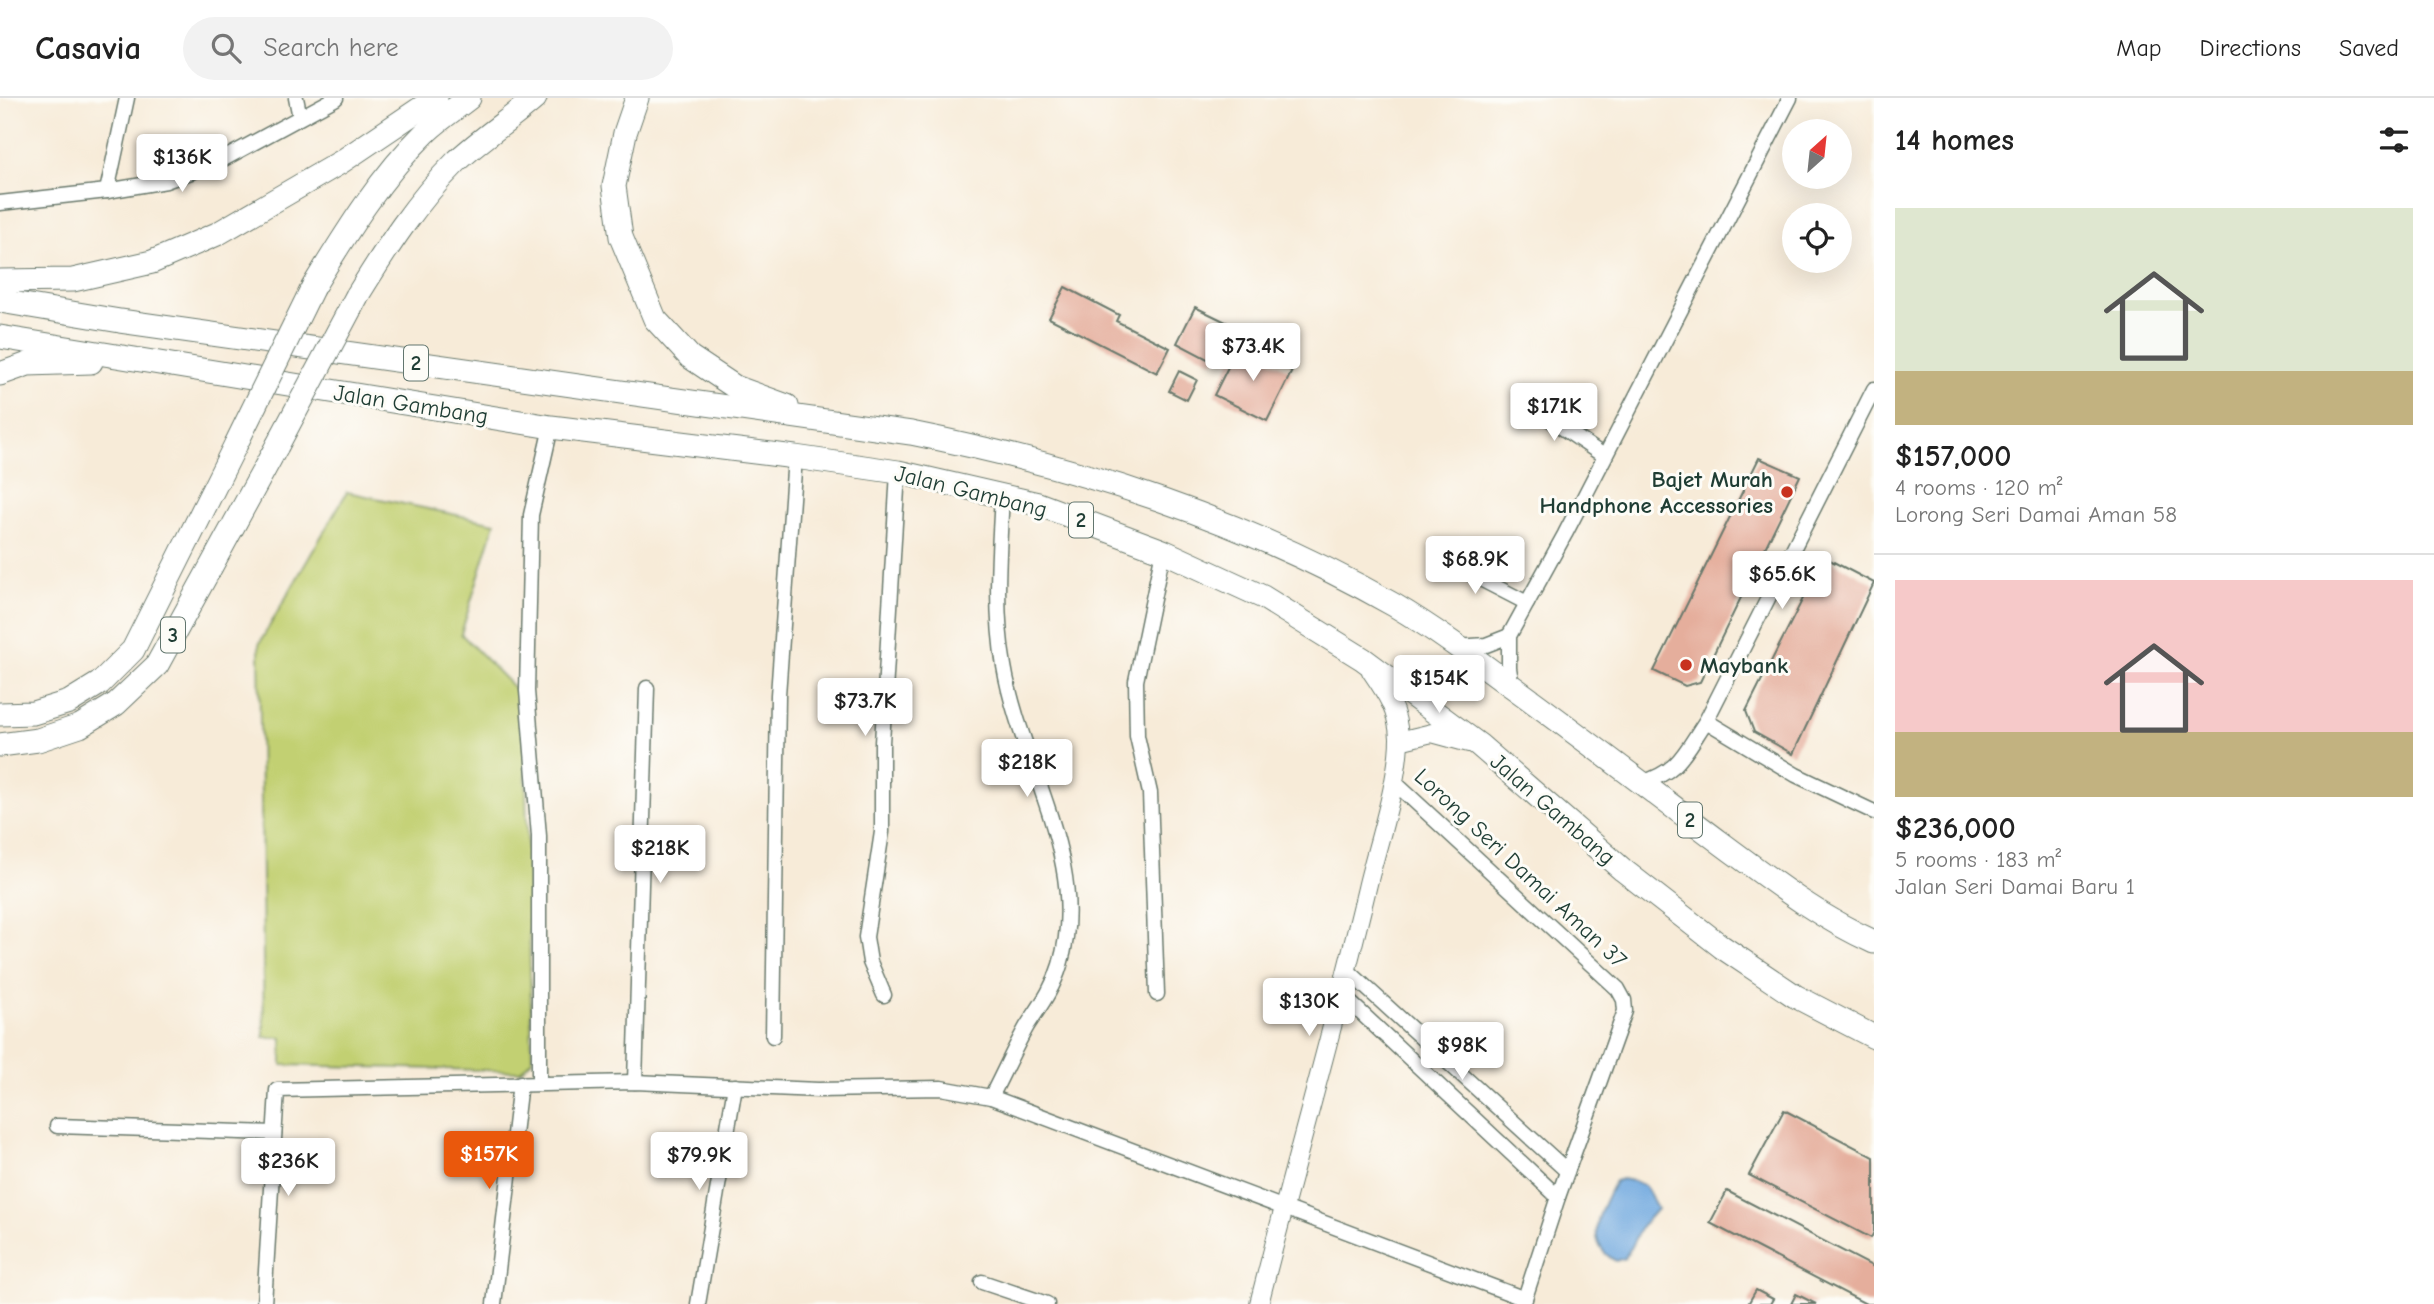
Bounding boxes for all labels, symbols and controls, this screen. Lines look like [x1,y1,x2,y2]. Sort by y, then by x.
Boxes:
search box [183,17,673,80]
text: Casavia [35,29,141,67]
icon: search [207,29,245,67]
text: Search here [263,33,399,63]
text: Map [2116,34,2162,62]
text: Directions [2200,34,2301,62]
text: Saved [2339,34,2399,62]
north arrow [1782,119,1852,189]
map controls [1782,119,1852,273]
icon: filters [2375,121,2413,159]
text: 14 homes [1895,123,2014,158]
pin: $136K [133,134,231,194]
text: $136K [152,143,212,170]
button: locate [1782,203,1852,273]
icon: home [2091,253,2217,379]
pin: $73.4K [1196,324,1310,383]
text: $73.4K [1221,332,1285,359]
road number: 2 [404,345,428,380]
street label: Jalan Gambang [332,379,490,430]
pin: $171K [1505,384,1603,443]
text: $171K [1526,392,1582,419]
text: $157,000 [1895,439,2012,474]
street label: Jalan Gambang [892,460,1050,523]
place label: Bajet Murah Handphone Accessories [1539,466,1773,519]
text: 4 rooms · 120 m² [1895,474,2062,501]
marker: Bajet Murah Handphone Accessories [1779,484,1795,500]
text: Lorong Seri Damai Aman 58 [1895,501,2177,528]
road number: 2 [1069,502,1093,538]
pin: $68.9K [1418,536,1532,596]
text: $68.9K [1442,545,1508,572]
pin: $65.6K [1725,552,1839,611]
text: $65.6K [1748,560,1816,587]
road number: 3 [161,618,185,652]
icon: home [2091,625,2217,751]
place label: Maybank [1700,652,1788,679]
pin: $154K [1390,656,1488,715]
marker: Maybank [1678,657,1694,673]
text: $154K [1410,664,1468,691]
pin: $73.7K [808,678,922,738]
text: $73.7K [834,687,897,714]
pin: $218K [978,740,1076,799]
text: $218K [997,748,1057,775]
street label: Jalan Gambang [1485,748,1620,871]
street label: Lorong Seri Damai Aman 37 [1409,763,1632,974]
road number: 2 [1678,802,1702,838]
text: $236,000 [1895,811,2016,846]
pin: $218K [611,826,709,885]
text: $218K [630,834,690,861]
text: 5 rooms · 183 m² [1895,846,2061,873]
text: Jalan Seri Damai Baru 1 [1895,873,2135,900]
pin: $130K [1260,978,1358,1038]
text: $130K [1279,987,1339,1014]
pin: $98K [1421,1023,1503,1082]
text: $98K [1437,1031,1487,1058]
pin: $157K [440,1132,538,1191]
pin: $79.9K [642,1132,756,1192]
pin: $236K [239,1138,337,1198]
text: $157K [460,1140,518,1167]
text: $79.9K [667,1141,731,1168]
text: $236K [257,1147,319,1174]

